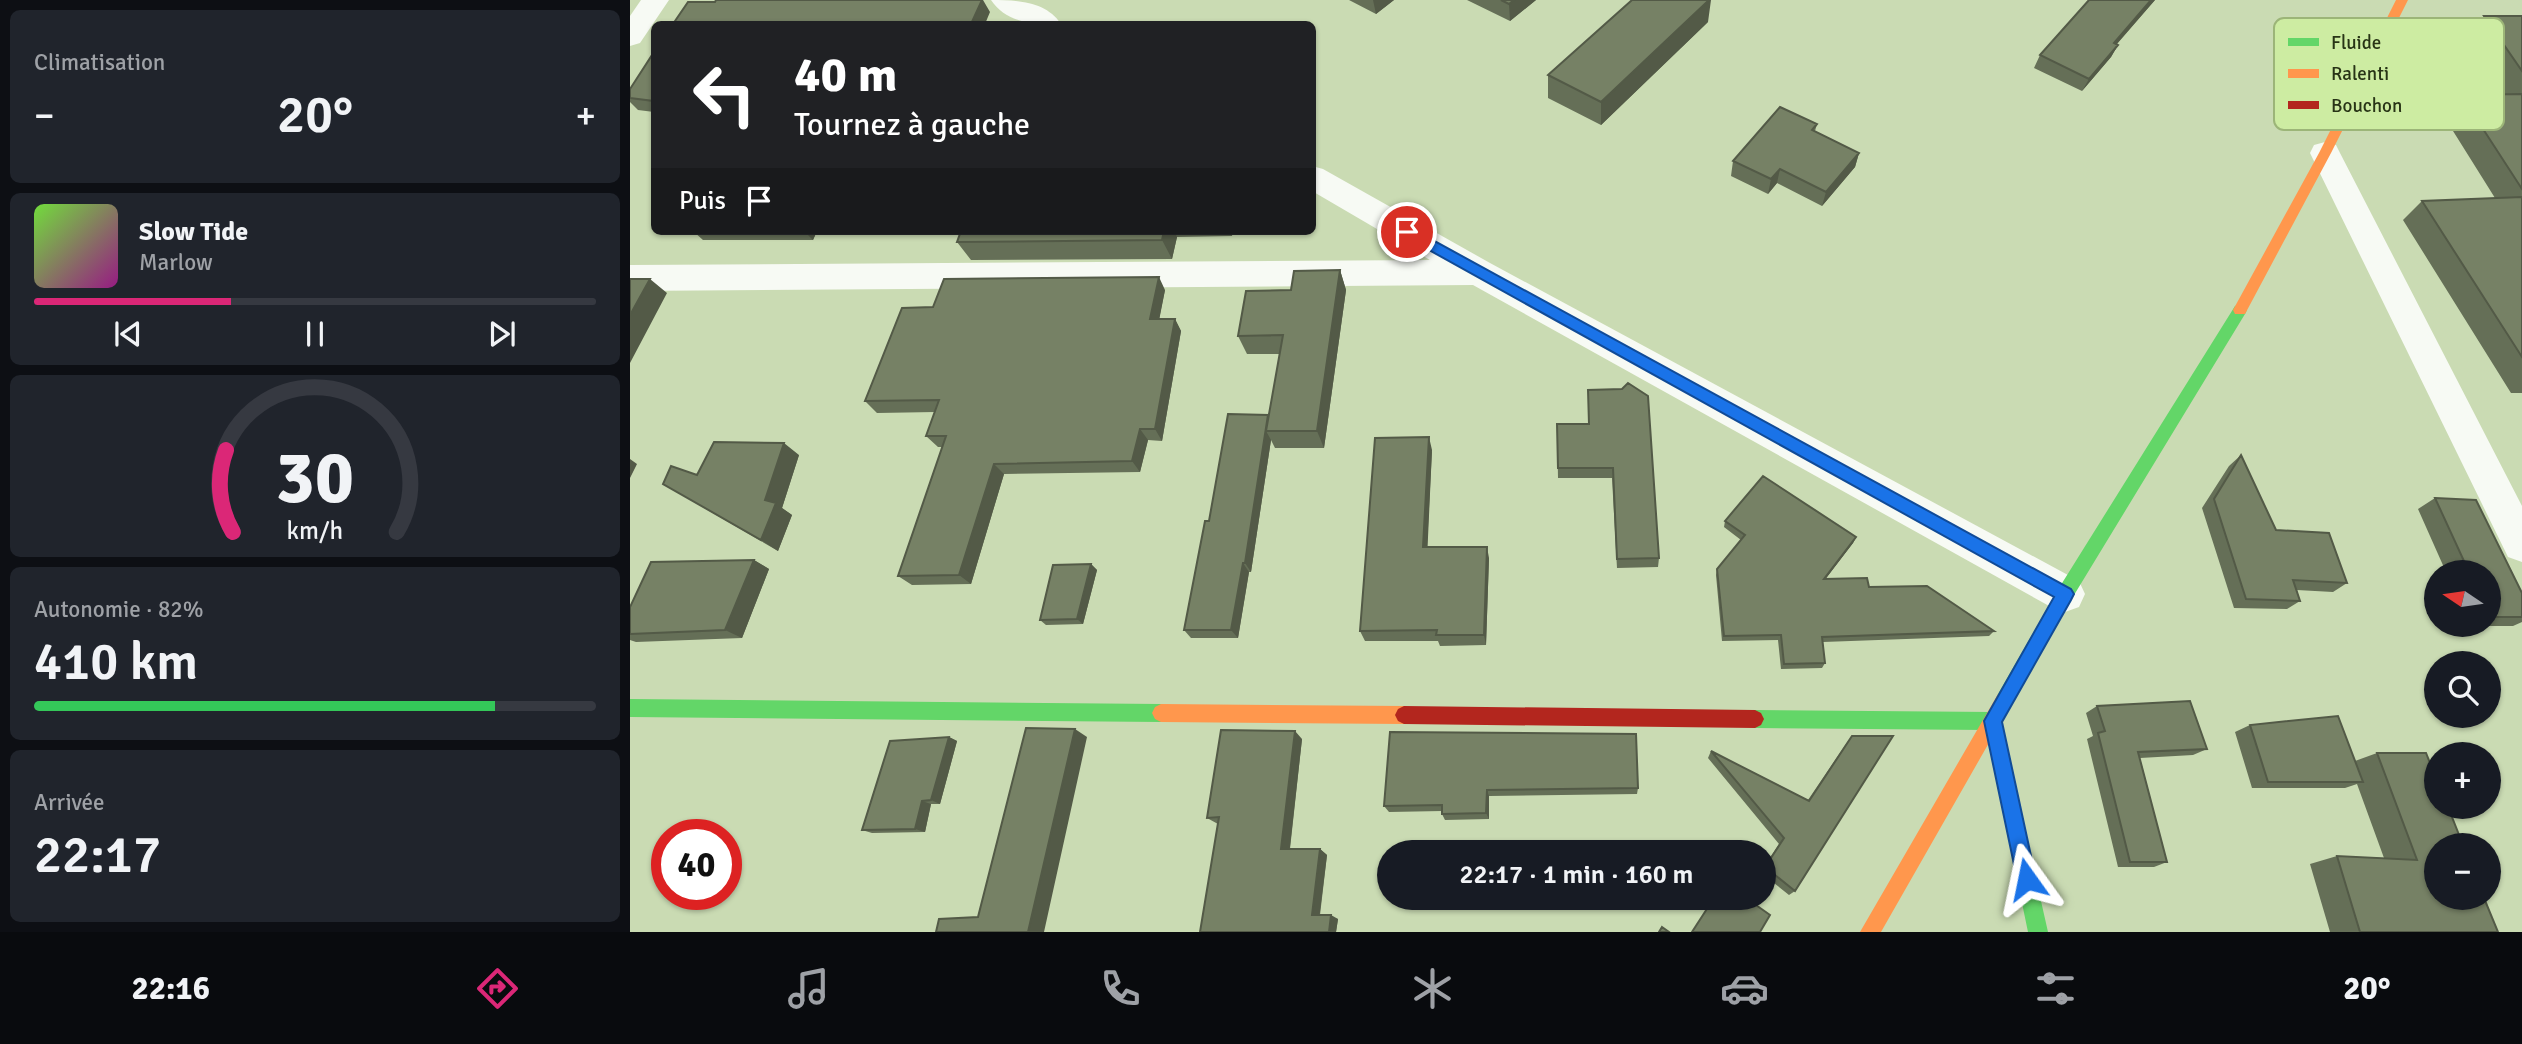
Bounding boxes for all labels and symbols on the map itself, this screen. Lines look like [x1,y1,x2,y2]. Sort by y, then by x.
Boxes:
legend [2274,18,2504,130]
text: Fluide [2331,31,2381,55]
text: Ralenti [2331,62,2389,86]
text: Bouchon [2331,94,2402,118]
pin [1377,202,1437,262]
north arrow [2424,560,2501,637]
speed limit sign: 40 [651,819,742,910]
position arrow [1990,842,2064,916]

